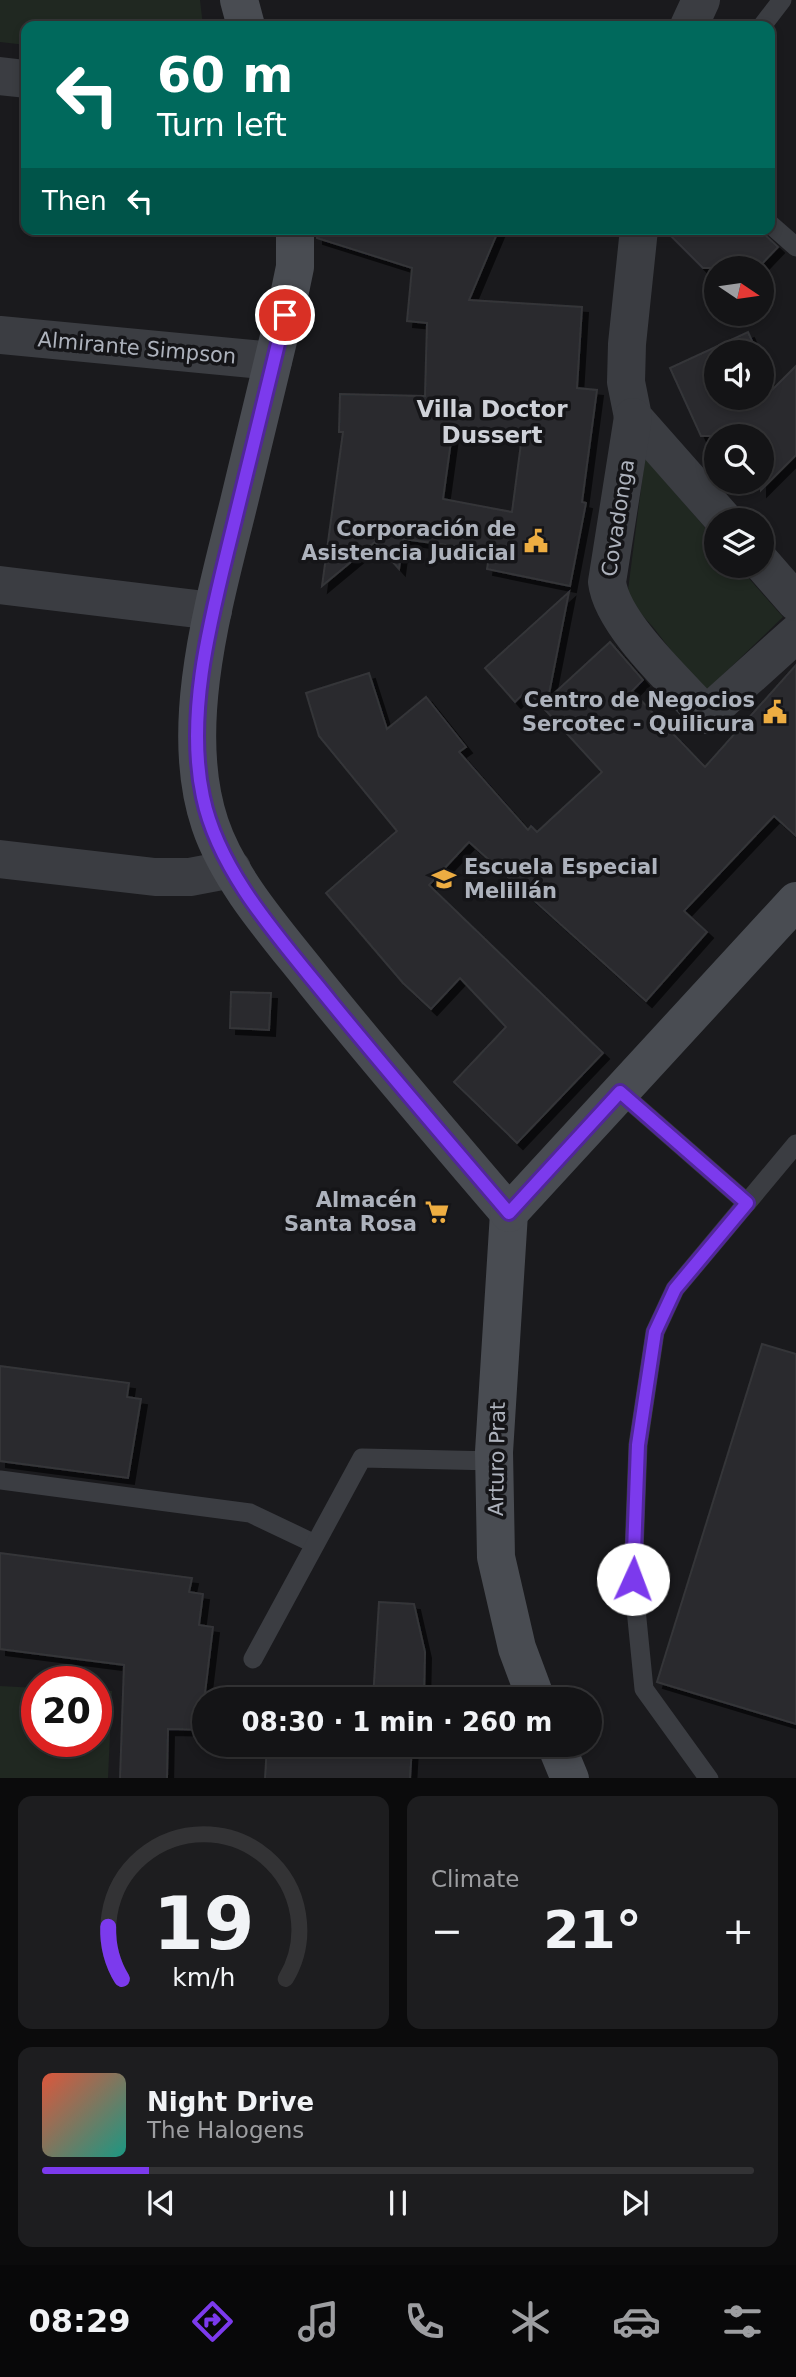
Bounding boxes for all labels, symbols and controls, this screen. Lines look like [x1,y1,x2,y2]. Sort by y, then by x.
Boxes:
text: 60 m [157,47,293,104]
icon: left [42,49,133,140]
text: Turn left [157,106,287,144]
icon: left [121,182,159,220]
text: Then [42,186,107,216]
north arrow [704,256,774,326]
map controls [704,256,774,578]
pin [255,285,315,345]
icon: arrive [266,296,304,334]
street label: Almirante Simpson [37,327,237,369]
button: sound [704,340,774,410]
district label: Villa Doctor Dussert [416,396,568,448]
button: search [704,424,774,494]
street label: Covadonga [597,458,639,578]
button: layers [704,508,774,578]
place label: Corporación de Asistencia Judicial [301,517,516,565]
public building icon: Corporación de Asistencia Judicial [522,527,550,555]
place label: Centro de Negocios Sercotec - Quilicura [522,688,755,736]
public building icon: Centro de Negocios Sercotec - Quilicura [761,698,789,726]
place label: Escuela Especial Melillán [464,855,658,903]
school or university icon: Escuela Especial Melillán [430,865,458,893]
place label: Almacén Santa Rosa [284,1188,417,1236]
supermarket icon: Almacén Santa Rosa [423,1198,451,1226]
street label: Arturo Prat [484,1402,510,1516]
position arrow [596,1542,670,1616]
speed limit sign: 20 [21,1666,112,1757]
text: 08:30 · 1 min · 260 m [242,1707,552,1737]
text: Climate [431,1866,520,1892]
text: 19 [153,1881,254,1966]
text: 21° [543,1900,642,1960]
text: − [431,1909,463,1953]
text: + [722,1909,754,1953]
text: km/h [172,1962,235,1991]
text: Night Drive [147,2087,314,2117]
text: The Halogens [147,2117,304,2143]
icon: previous [142,2184,180,2222]
icon: pause [379,2184,417,2222]
icon: next [616,2184,654,2222]
icon: directions [188,2297,237,2346]
icon: music [294,2297,343,2346]
icon: phone [400,2297,449,2346]
icon: climate [506,2297,555,2346]
icon: car [612,2297,661,2346]
icon: filters [718,2297,767,2346]
text: 08:29 [29,2302,130,2340]

